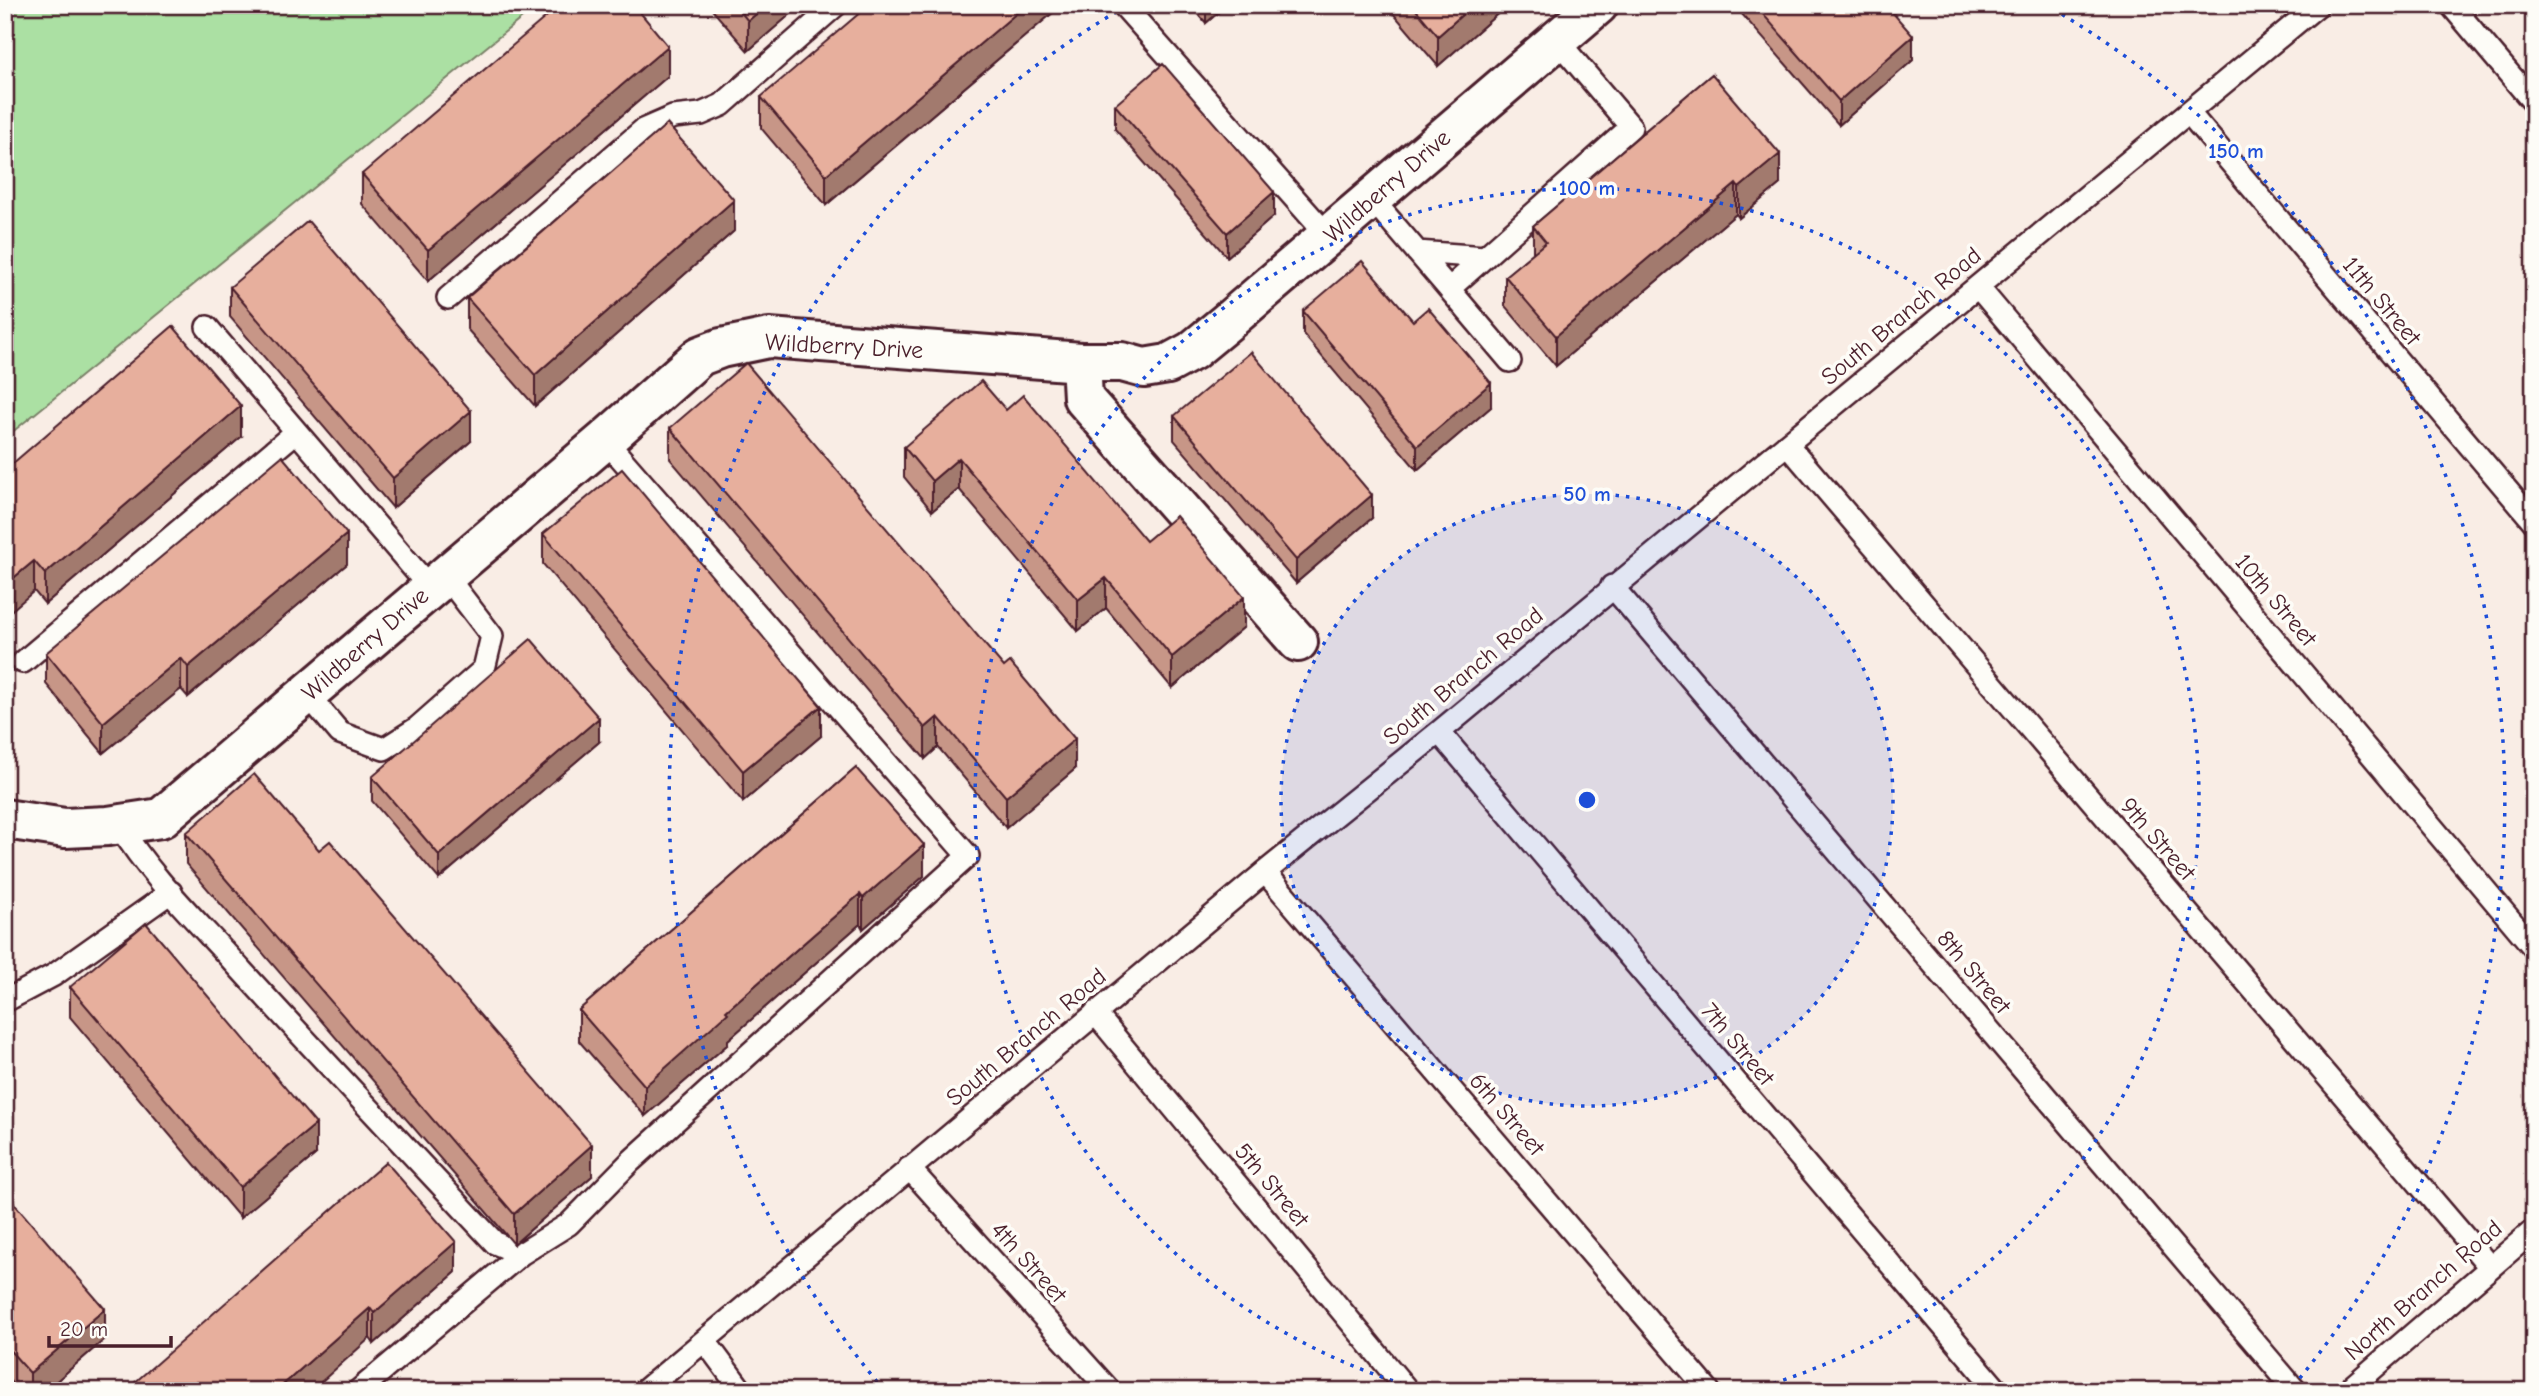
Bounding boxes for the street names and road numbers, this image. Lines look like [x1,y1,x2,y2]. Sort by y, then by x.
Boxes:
street label: Wildberry Drive [1318,123,1456,249]
street label: South Branch Road [1815,241,1987,391]
street label: 11th Street [2337,251,2428,352]
street label: Wildberry Drive [764,328,924,364]
street label: 10th Street [2229,548,2323,653]
street label: Wildberry Drive [296,581,434,707]
street label: South Branch Road [1377,601,1549,751]
street label: 9th Street [2114,792,2202,887]
street label: 8th Street [1931,925,2018,1020]
street label: South Branch Road [940,962,1112,1112]
street label: 7th Street [1695,997,1781,1092]
street label: 6th Street [1463,1067,1551,1162]
street label: 5th Street [1229,1137,1316,1233]
street label: North Branch Road [2338,1214,2508,1366]
street label: 4th Street [985,1216,1073,1309]

